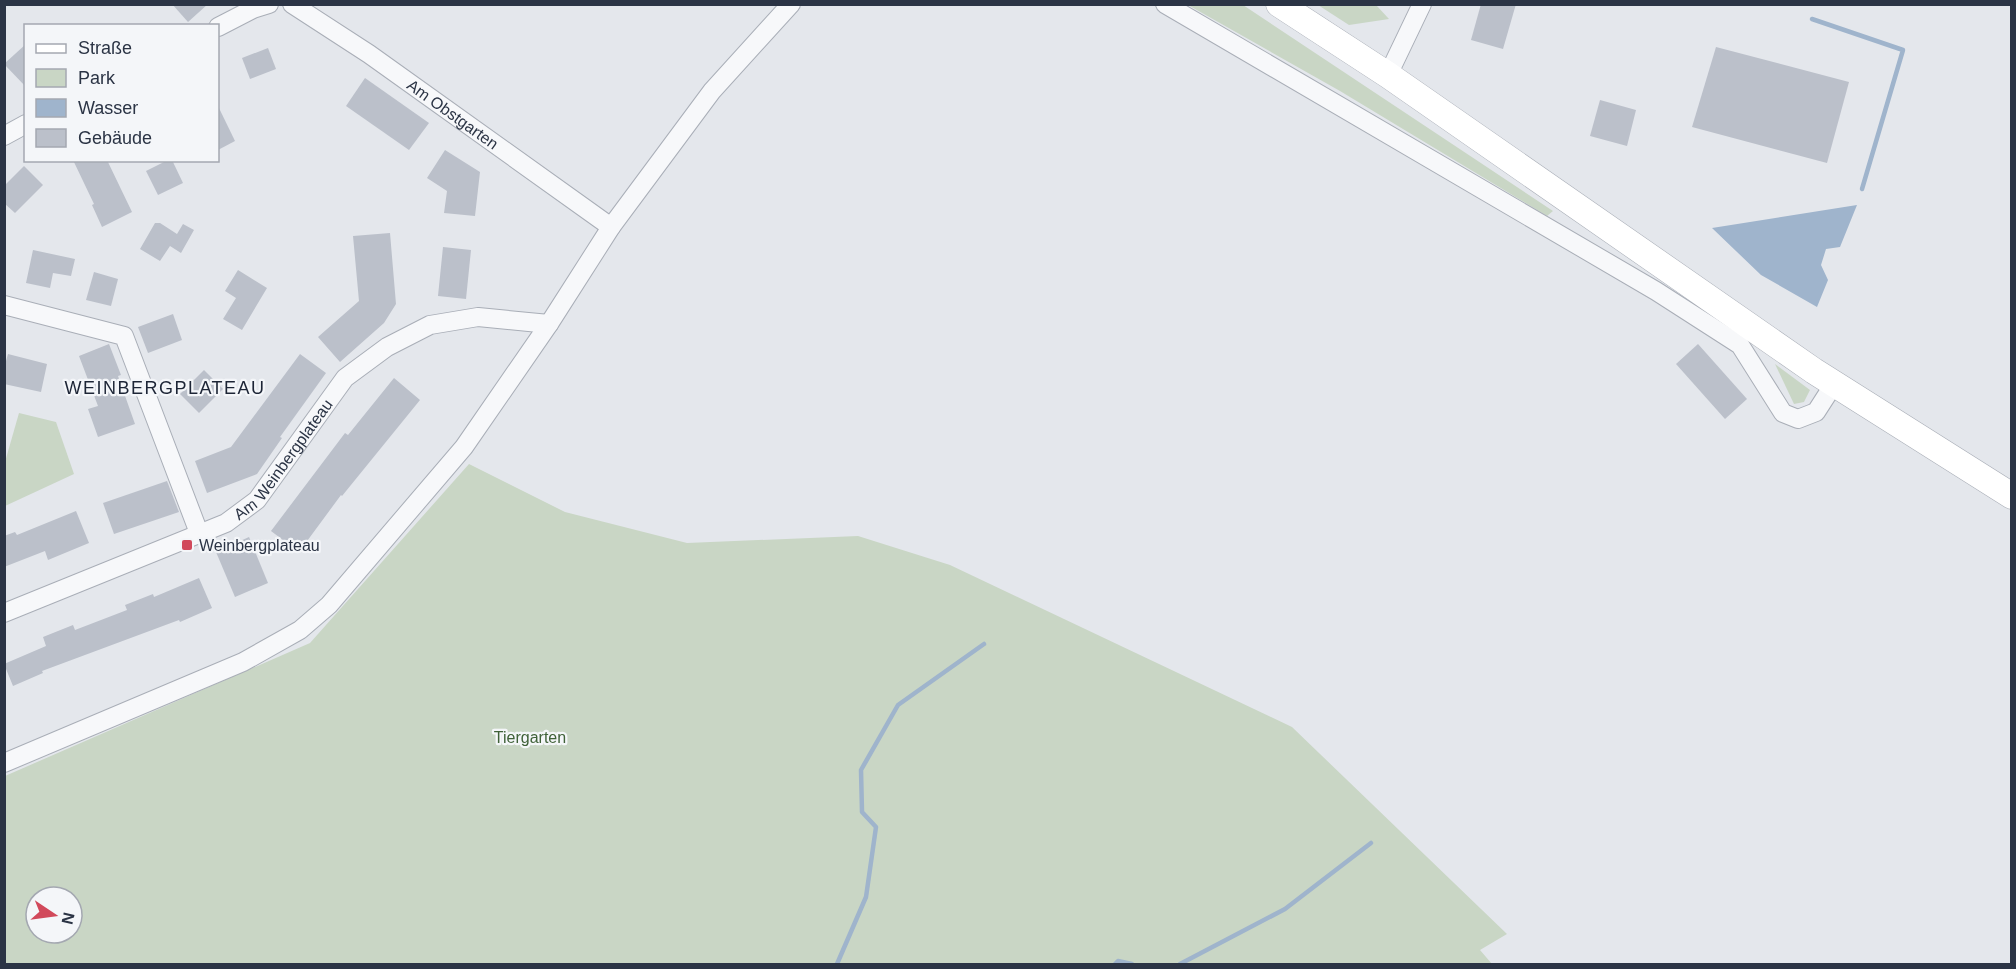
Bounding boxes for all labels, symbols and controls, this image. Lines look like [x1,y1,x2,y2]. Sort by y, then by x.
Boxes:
legend [24,24,219,162]
text: Straße [78,38,132,58]
text: Park [78,68,116,88]
street label: Am Obstgarten [404,76,502,152]
text: Wasser [78,98,138,118]
text: Gebäude [78,128,152,148]
district label: WEINBERGPLATEAU [64,378,266,398]
street label: Am Weinbergplateau [230,396,336,523]
place label: Weinbergplateau [199,537,320,554]
marker: Weinbergplateau [180,538,194,552]
park label: Tiergarten [494,729,566,746]
north arrow [24,885,84,945]
text: N [59,911,78,926]

